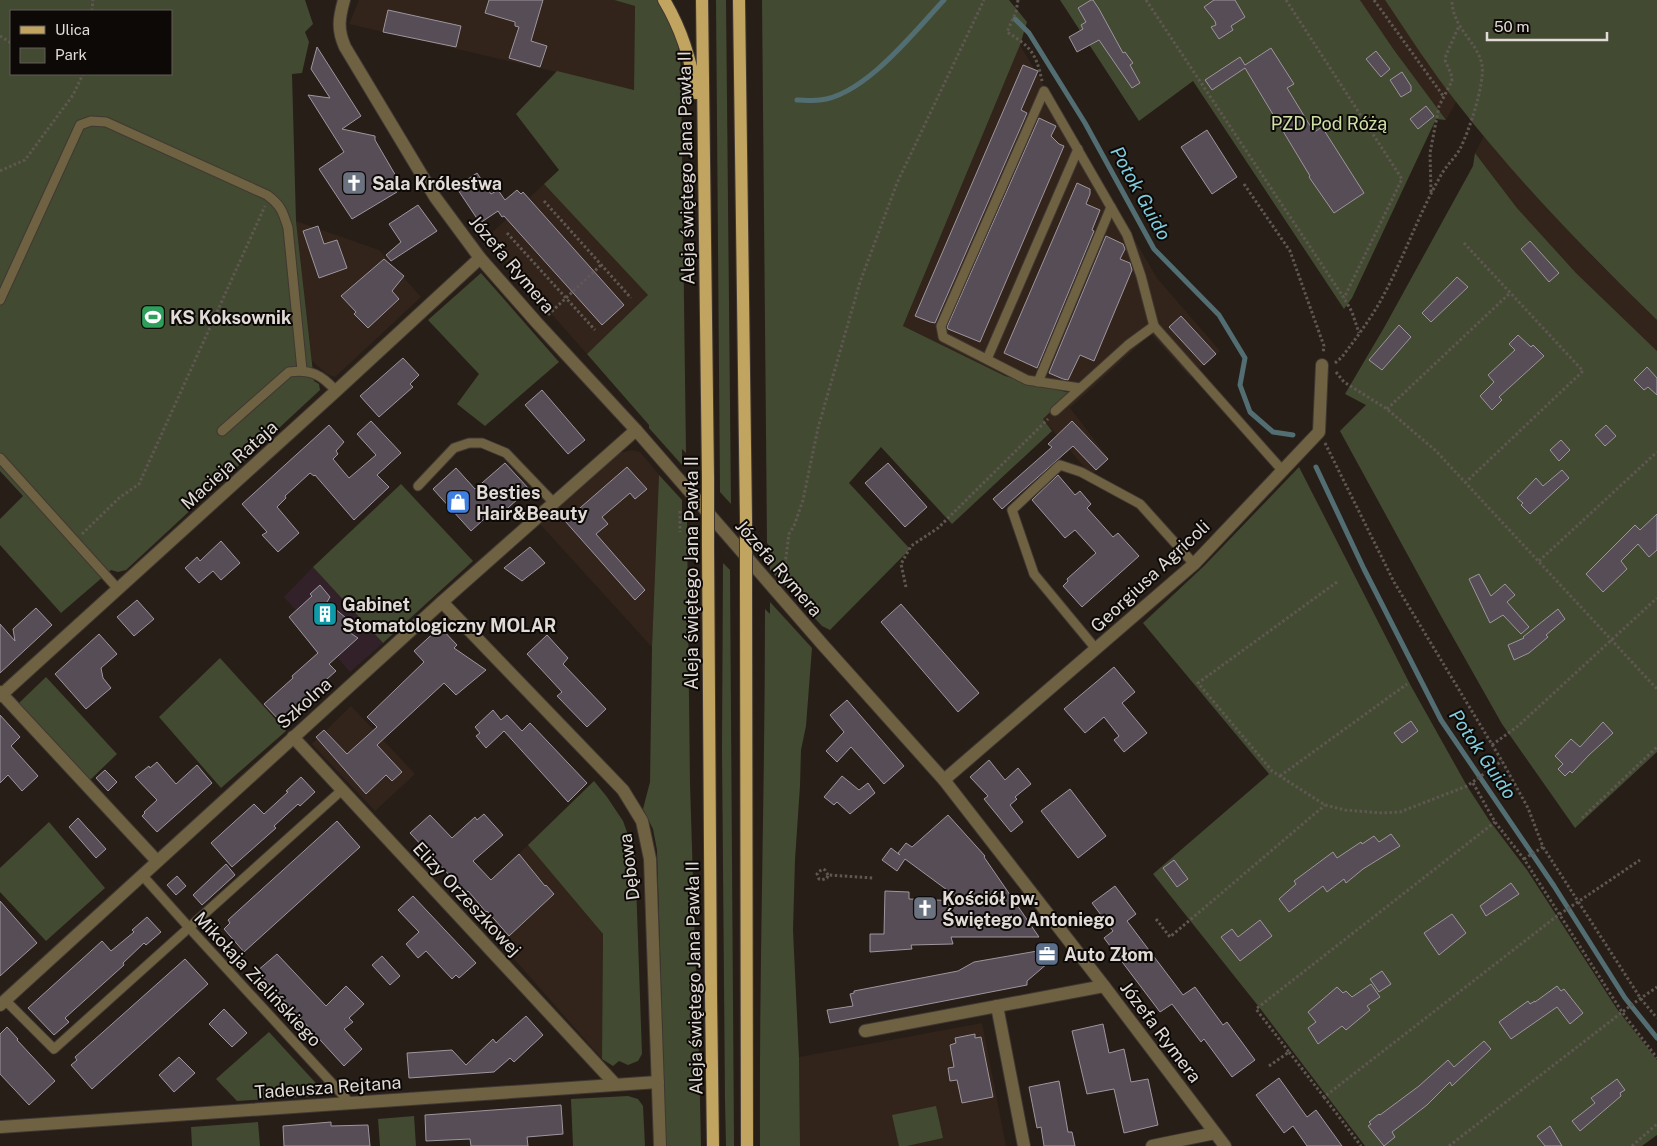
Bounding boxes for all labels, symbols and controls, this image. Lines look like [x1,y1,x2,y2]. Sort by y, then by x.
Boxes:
legend [10,10,172,75]
scale bar [1487,10,1607,42]
text: 50 m [1494,18,1529,35]
text: Ulica [55,21,90,38]
text: Park [55,46,87,63]
street label: Aleja świętego Jana Pawła II [673,51,699,285]
park label: PZD Pod Różą [1271,113,1387,134]
water label: Potok Guido [1106,142,1176,244]
church icon: Sala Królestwa [341,170,367,196]
place label: Sala Królestwa [372,173,502,194]
street label: Józefa Rymera [465,211,559,317]
sports icon: KS Koksownik [140,304,166,330]
place label: KS Koksownik [170,307,292,328]
street label: Macieja Rataja [177,416,281,514]
street label: Aleja świętego Jana Pawła II [681,456,702,690]
place label: Besties Hair&Beauty [476,482,588,524]
shop icon: Besties Hair&Beauty [445,489,471,515]
street label: Józefa Rymera [731,515,827,621]
street label: Georgiusa Agricoli [1086,516,1214,636]
place label: Gabinet Stomatologiczny MOLAR [342,594,556,636]
building icon: Gabinet Stomatologiczny MOLAR [312,601,338,627]
street label: Szkolna [272,673,336,733]
water label: Potok Guido [1445,705,1521,803]
street label: Dębowa [614,832,644,902]
street label: Elizy Orzeszkowej [409,838,525,960]
street label: Aleja świętego Jana Pawła II [681,861,707,1095]
place label: Kościół pw. Świętego Antoniego [942,888,1115,930]
church icon: Kościół pw. Świętego Antoniego [912,895,938,921]
street label: Mikołaja Zielińskiego [190,907,326,1051]
office icon: Auto Złom [1034,941,1060,967]
place label: Auto Złom [1064,944,1154,965]
street label: Józefa Rymera [1116,977,1206,1087]
street label: Tadeusza Rejtana [254,1071,402,1103]

